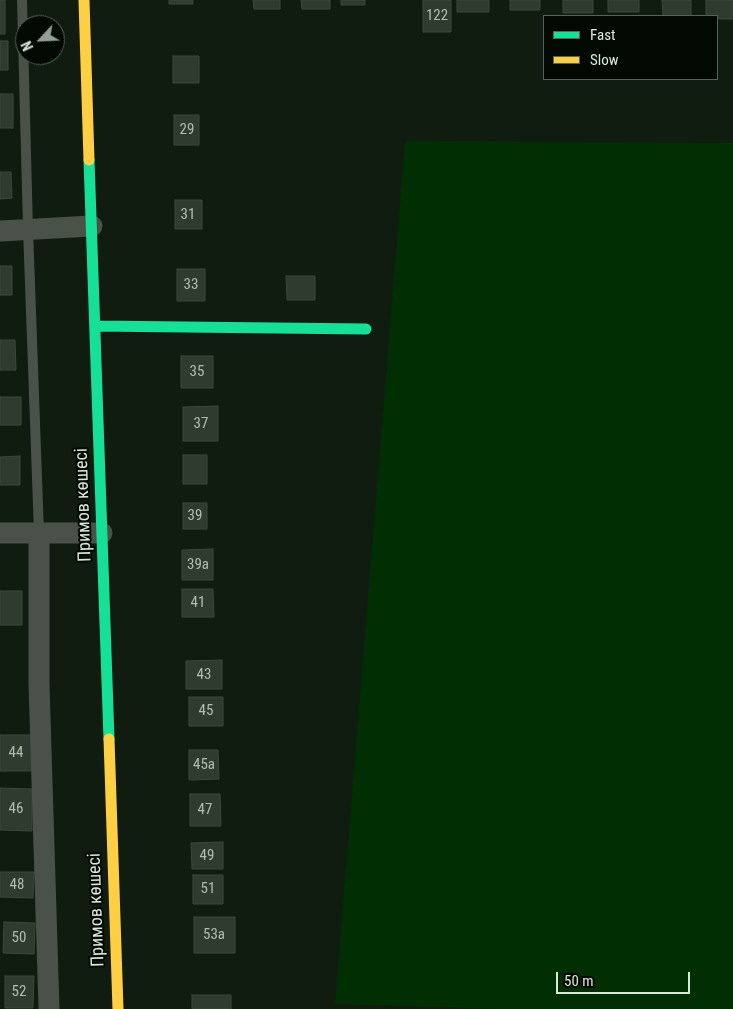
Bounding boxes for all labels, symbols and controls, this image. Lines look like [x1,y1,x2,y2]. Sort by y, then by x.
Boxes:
house number: 122 [426,7,448,25]
north arrow [15,15,65,65]
legend [543,15,718,80]
text: Fast [590,26,615,44]
text: N [18,39,36,53]
text: Slow [590,51,619,69]
house number: 29 [180,121,194,139]
house number: 31 [181,206,195,224]
house number: 33 [184,276,198,294]
house number: 35 [190,363,204,381]
house number: 37 [194,415,208,433]
street label: Примов көшесі [71,448,97,562]
house number: 39 [188,507,202,525]
house number: 39а [187,556,209,574]
house number: 41 [191,594,205,612]
house number: 43 [197,666,211,684]
house number: 45 [199,702,213,720]
house number: 44 [9,744,23,762]
house number: 45а [193,756,215,774]
house number: 46 [9,800,23,818]
house number: 47 [198,801,212,819]
house number: 49 [200,847,214,865]
street label: Примов көшесі [84,853,110,967]
house number: 48 [10,876,24,894]
house number: 51 [201,880,215,898]
house number: 53а [203,926,225,944]
house number: 50 [12,929,26,947]
scale bar [558,962,692,994]
text: 50 m [564,972,594,990]
house number: 52 [12,983,26,1001]

